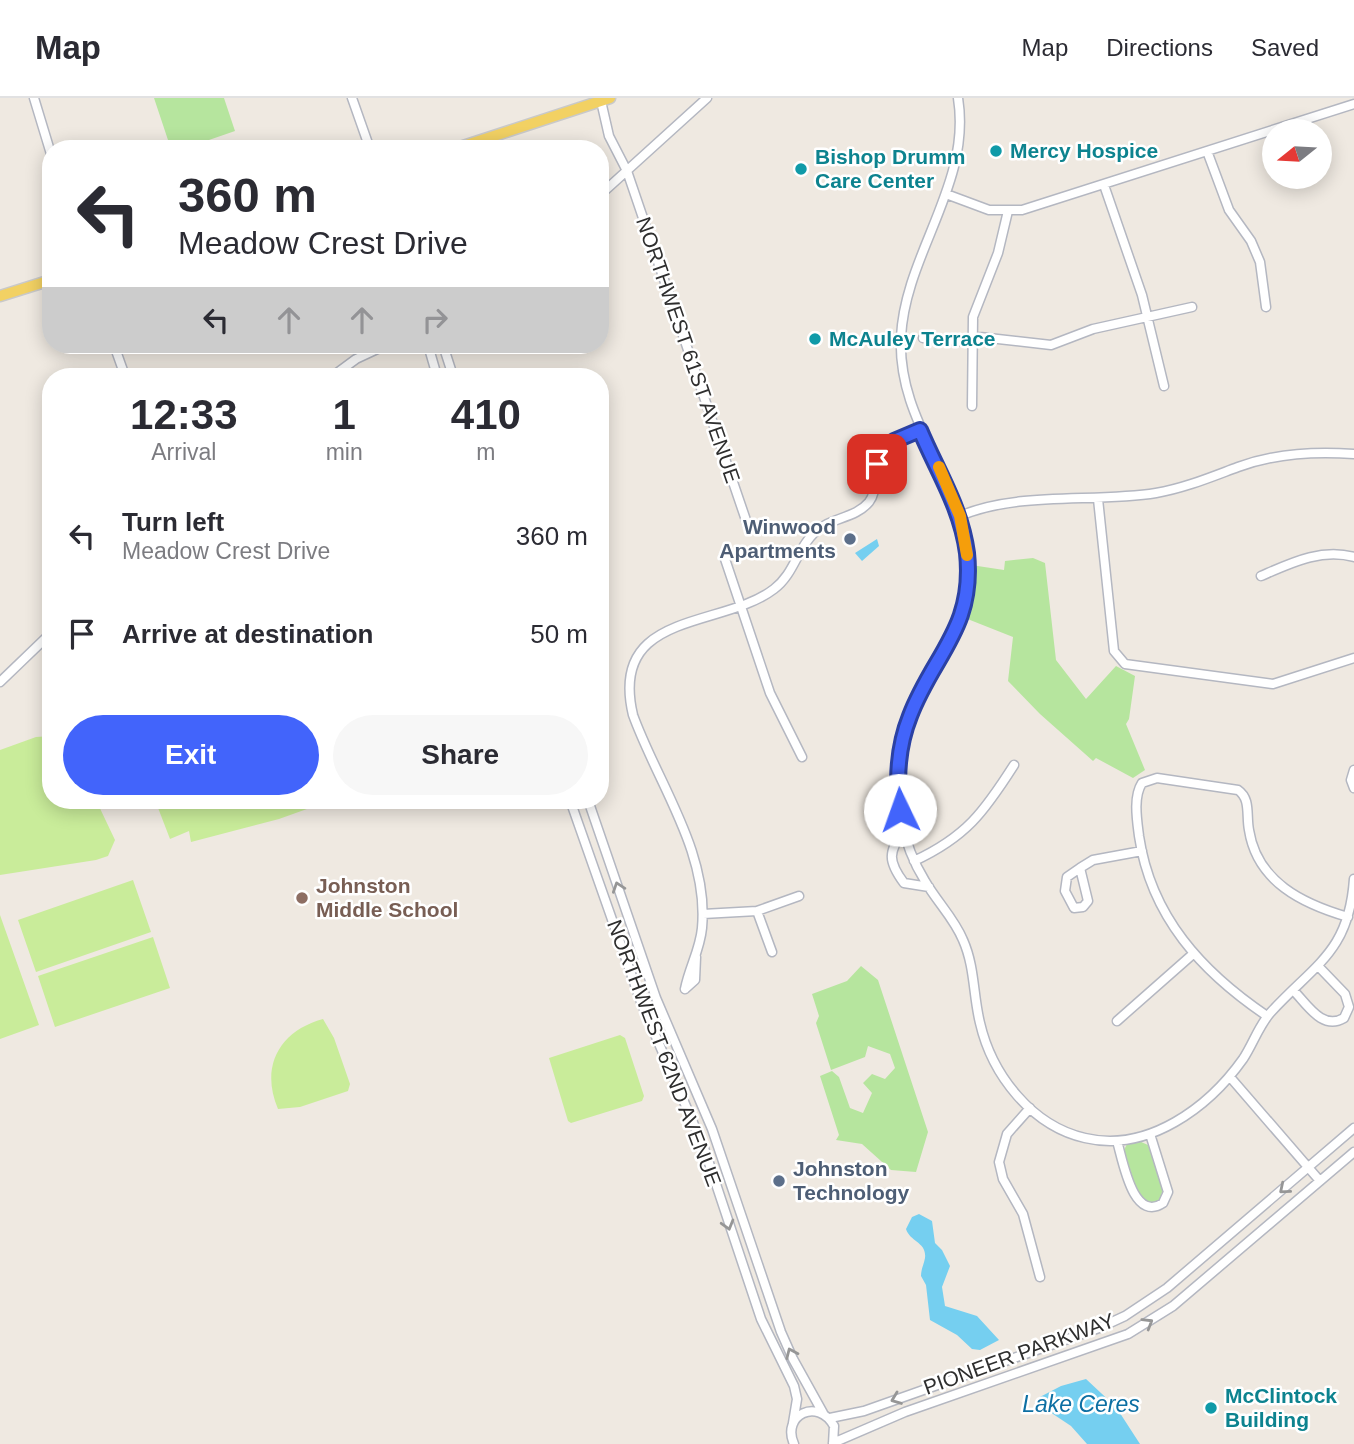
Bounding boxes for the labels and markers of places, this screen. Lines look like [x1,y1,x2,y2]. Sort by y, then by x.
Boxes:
place label: Mercy Hospice [1010,139,1158,162]
marker: Mercy Hospice [988,143,1004,159]
place label: Bishop Drumm Care Center [815,145,966,192]
marker: Bishop Drumm Care Center [793,161,809,177]
place label: McAuley Terrace [829,327,996,350]
marker: McAuley Terrace [807,331,823,347]
pin [847,434,907,494]
place label: Winwood Apartments [719,515,836,562]
marker: Winwood Apartments [842,531,858,547]
place label: Johnston Middle School [316,874,458,921]
marker: Johnston Middle School [294,890,310,906]
place label: Johnston Technology [793,1157,910,1204]
marker: Johnston Technology [771,1173,787,1189]
place label: McClintock Building [1225,1384,1337,1431]
marker: McClintock Building [1203,1400,1219,1416]

